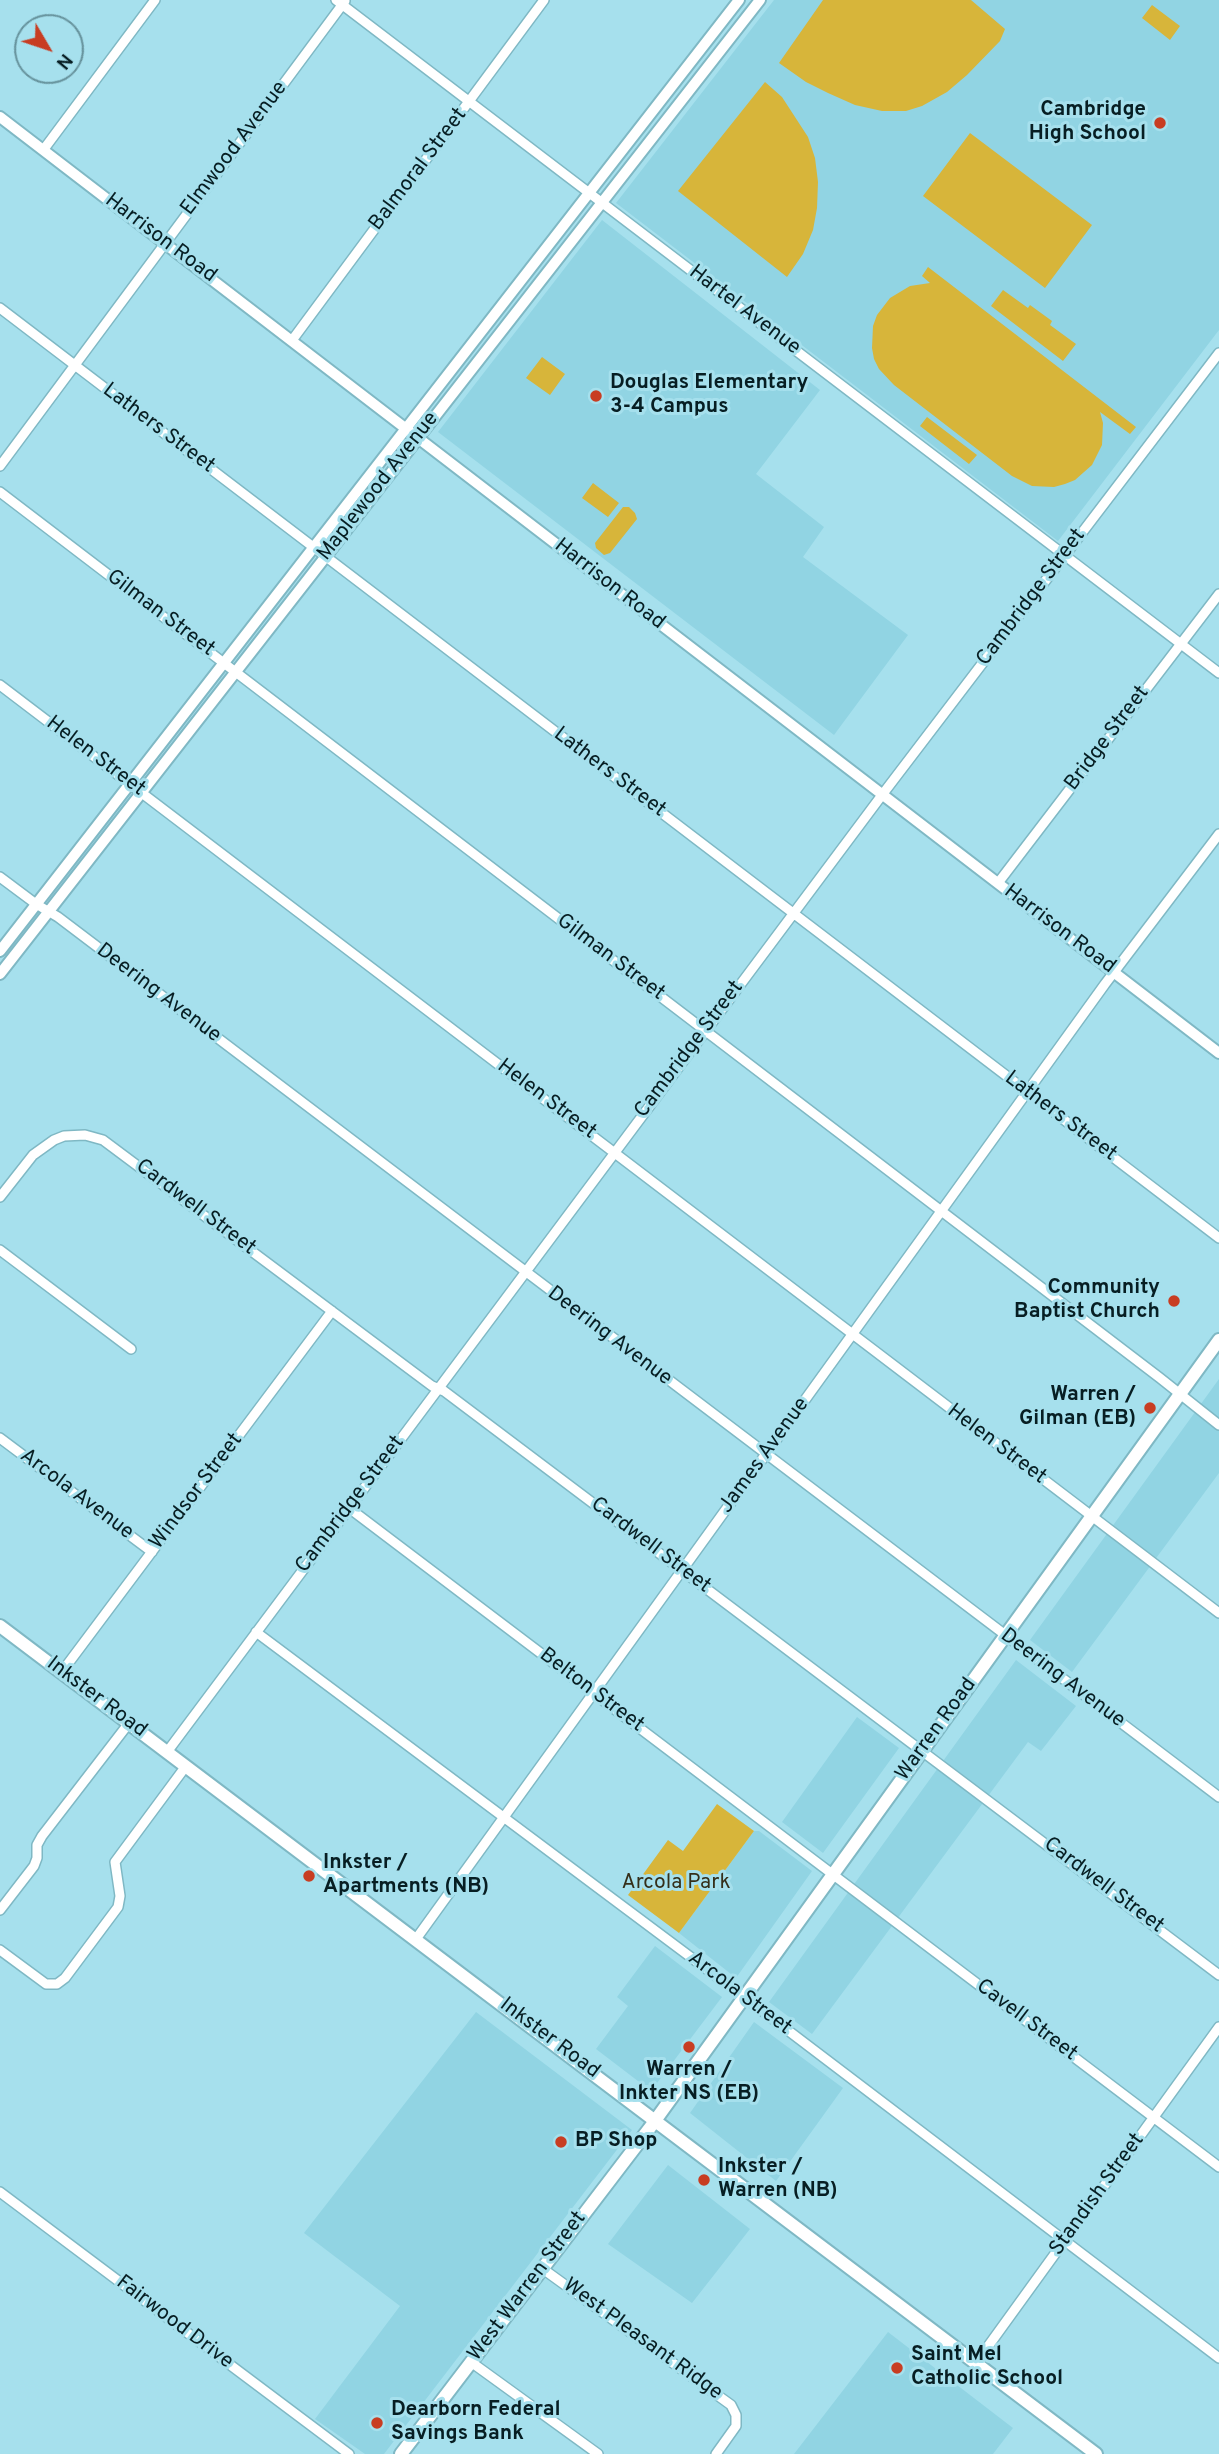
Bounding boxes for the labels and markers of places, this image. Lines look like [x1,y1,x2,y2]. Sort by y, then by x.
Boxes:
place label: Cambridge High School [1029,98,1146,148]
marker: Cambridge High School [1152,115,1168,131]
place label: Douglas Elementary 3-4 Campus [610,371,808,421]
marker: Douglas Elementary 3-4 Campus [588,388,604,404]
place label: Community Baptist Church [1014,1276,1160,1326]
marker: Community Baptist Church [1166,1293,1182,1309]
place label: Warren / Gilman (EB) [1019,1383,1136,1433]
marker: Warren / Gilman (EB) [1142,1400,1158,1416]
place label: Inkster / Apartments (NB) [323,1851,489,1901]
marker: Inkster / Apartments (NB) [301,1868,317,1884]
marker: Warren / Inkter NS (EB) [681,2039,697,2055]
place label: Warren / Inkter NS (EB) [619,2058,759,2108]
place label: BP Shop [575,2129,657,2155]
marker: BP Shop [553,2134,569,2150]
place label: Inkster / Warren (NB) [718,2155,838,2205]
marker: Inkster / Warren (NB) [696,2172,712,2188]
place label: Saint Mel Catholic School [911,2343,1063,2393]
marker: Saint Mel Catholic School [889,2360,905,2376]
place label: Dearborn Federal Savings Bank [391,2398,561,2448]
marker: Dearborn Federal Savings Bank [369,2415,385,2431]

